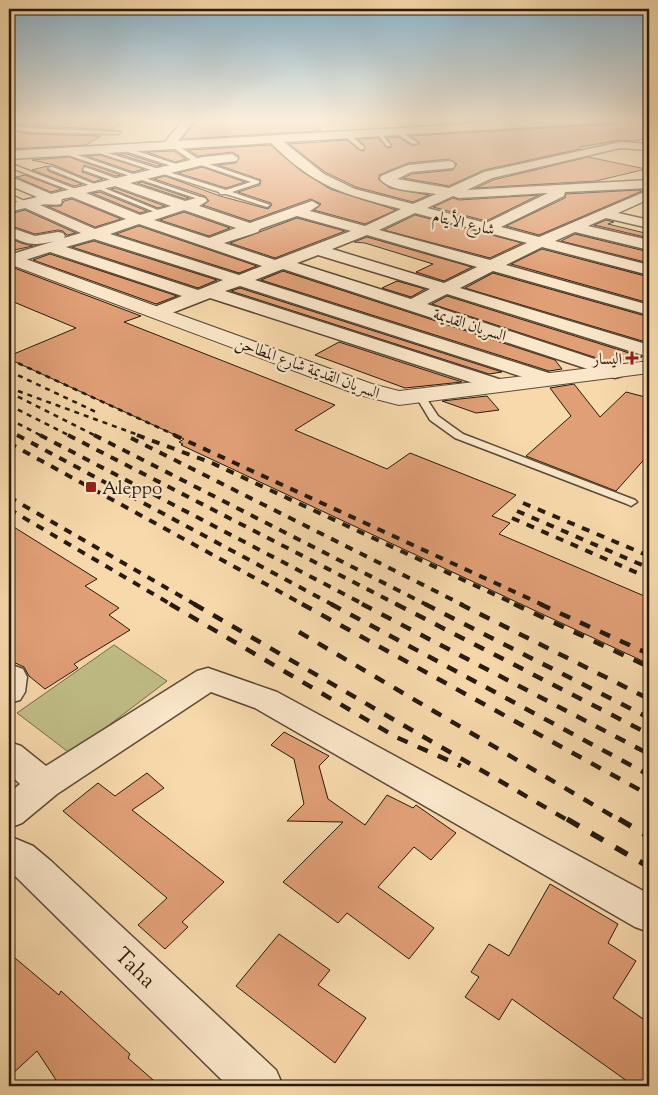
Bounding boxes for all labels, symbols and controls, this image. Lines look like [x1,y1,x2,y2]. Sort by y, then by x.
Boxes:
street label: شارع الأيتام [430,204,497,244]
street label: السريان القديمة [430,304,509,349]
street label: السريان القديمة شارع المطاحن [232,333,382,406]
place label: اليسار [591,349,622,372]
marker: اليسار [626,352,638,364]
place label: Aleppo [102,476,163,503]
marker: Aleppo [84,480,98,494]
street label: Taha [106,941,162,997]

